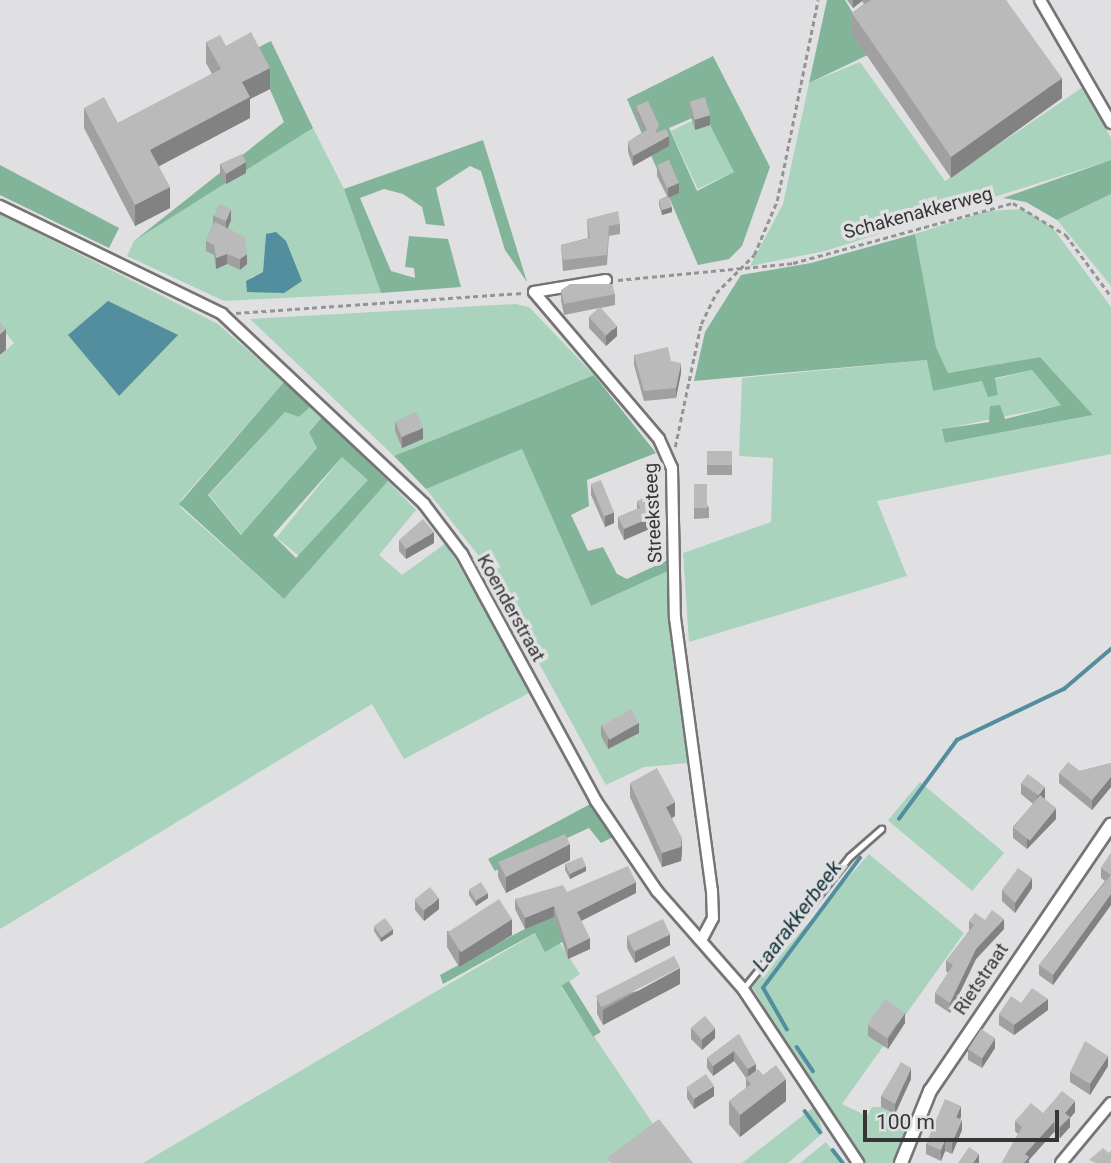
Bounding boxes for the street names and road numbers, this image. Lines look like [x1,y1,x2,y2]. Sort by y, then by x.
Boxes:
street label: Schakenakkerweg [841,182,995,244]
street label: Streeksteeg [639,462,667,564]
street label: Koenderstraat [472,550,550,666]
street label: Rietstraat [949,939,1013,1019]

